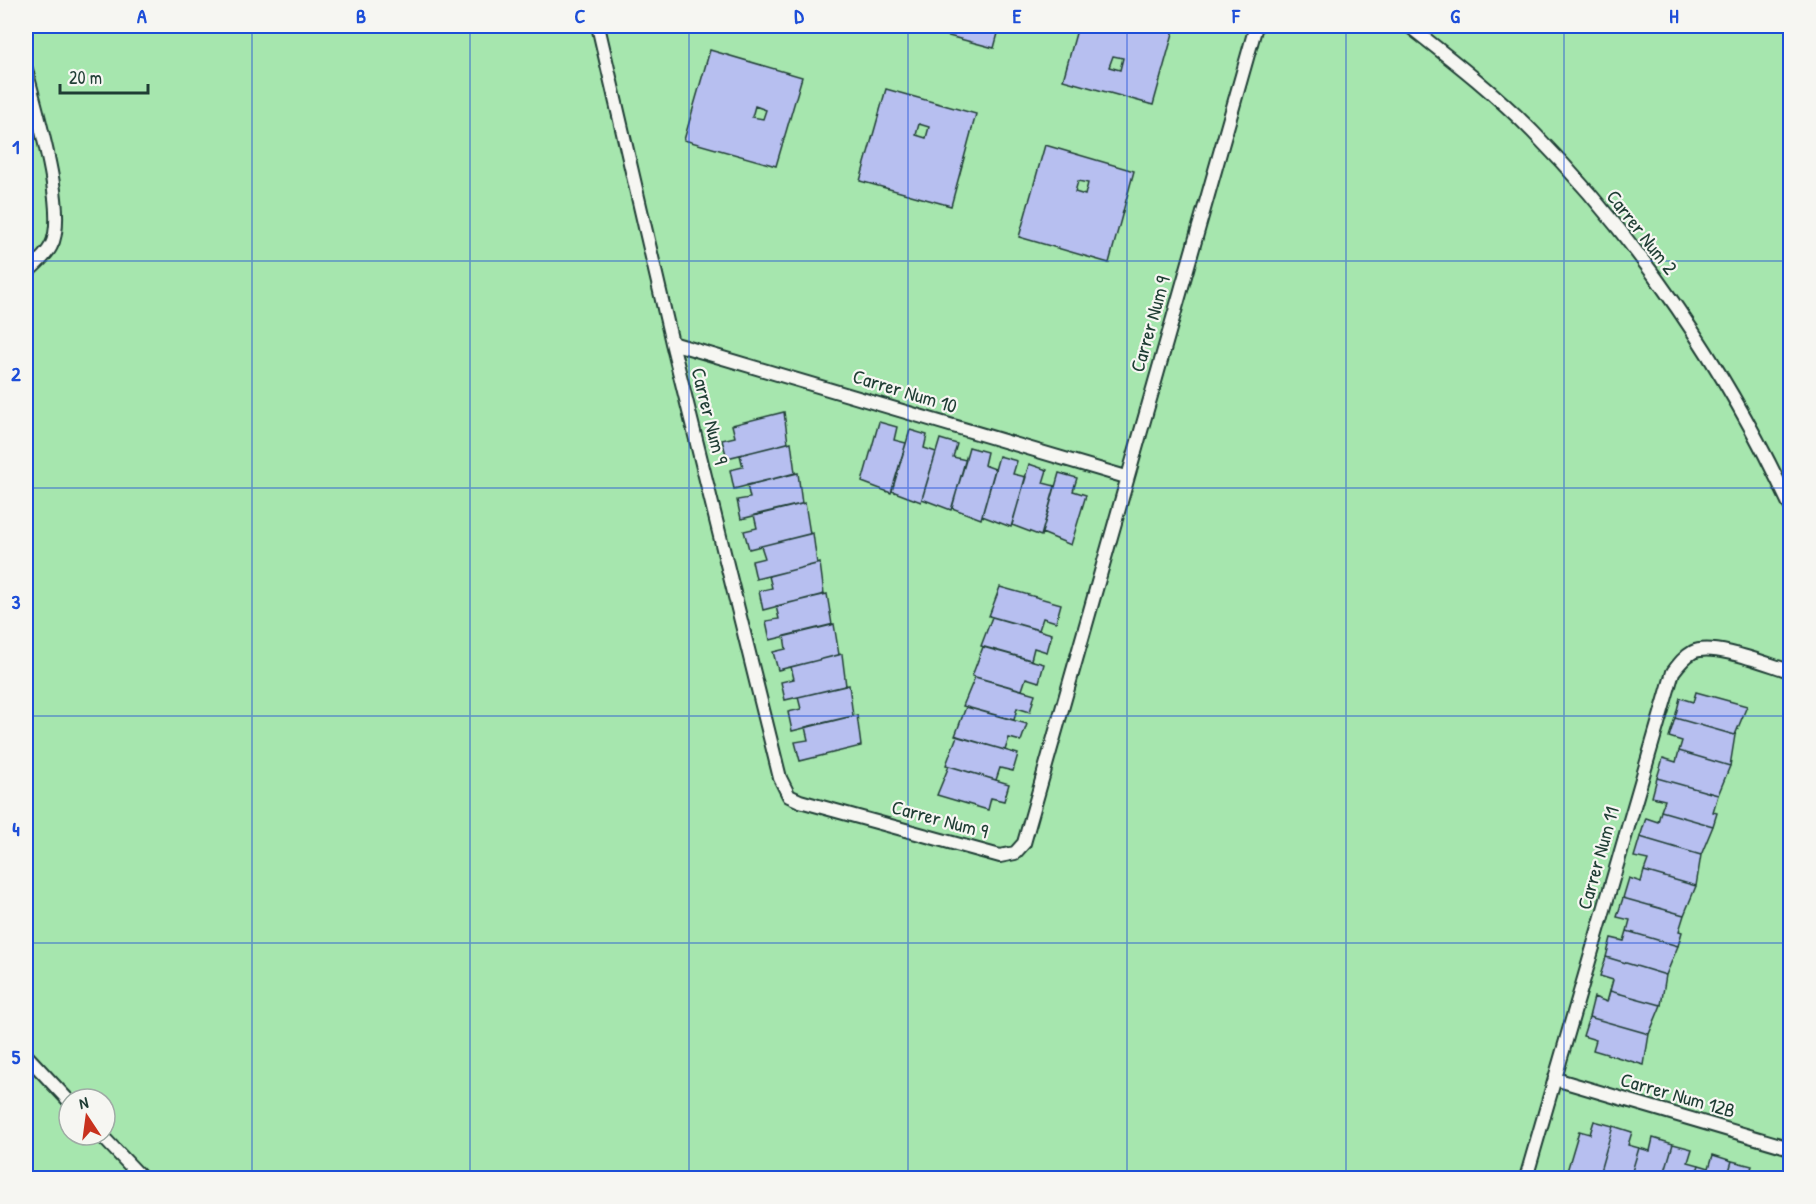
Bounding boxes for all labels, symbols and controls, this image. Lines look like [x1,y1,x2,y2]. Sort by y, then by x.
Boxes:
text: A [137,2,147,29]
text: B [356,2,366,29]
text: C [575,2,586,29]
text: D [794,2,804,29]
text: E [1013,2,1022,29]
text: F [1231,2,1241,29]
text: G [1450,2,1460,29]
text: H [1669,2,1679,29]
scale bar [60,57,148,95]
text: 20 m [69,65,102,90]
text: 1 [12,133,20,160]
street label: Carrer Num 2 [1601,184,1684,280]
street label: Carrer Num 9 [1123,273,1176,375]
text: 2 [11,360,21,387]
street label: Carrer Num 10 [850,362,961,419]
street label: Carrer Num 9 [685,365,736,467]
text: 3 [12,588,21,615]
street label: Carrer Num 9 [889,793,991,844]
street label: Carrer Num 11 [1570,803,1625,912]
text: 4 [12,815,20,842]
text: 5 [12,1043,21,1070]
street label: Carrer Num 12B [1618,1065,1739,1124]
north arrow [57,1087,117,1147]
text: N [77,1091,91,1114]

